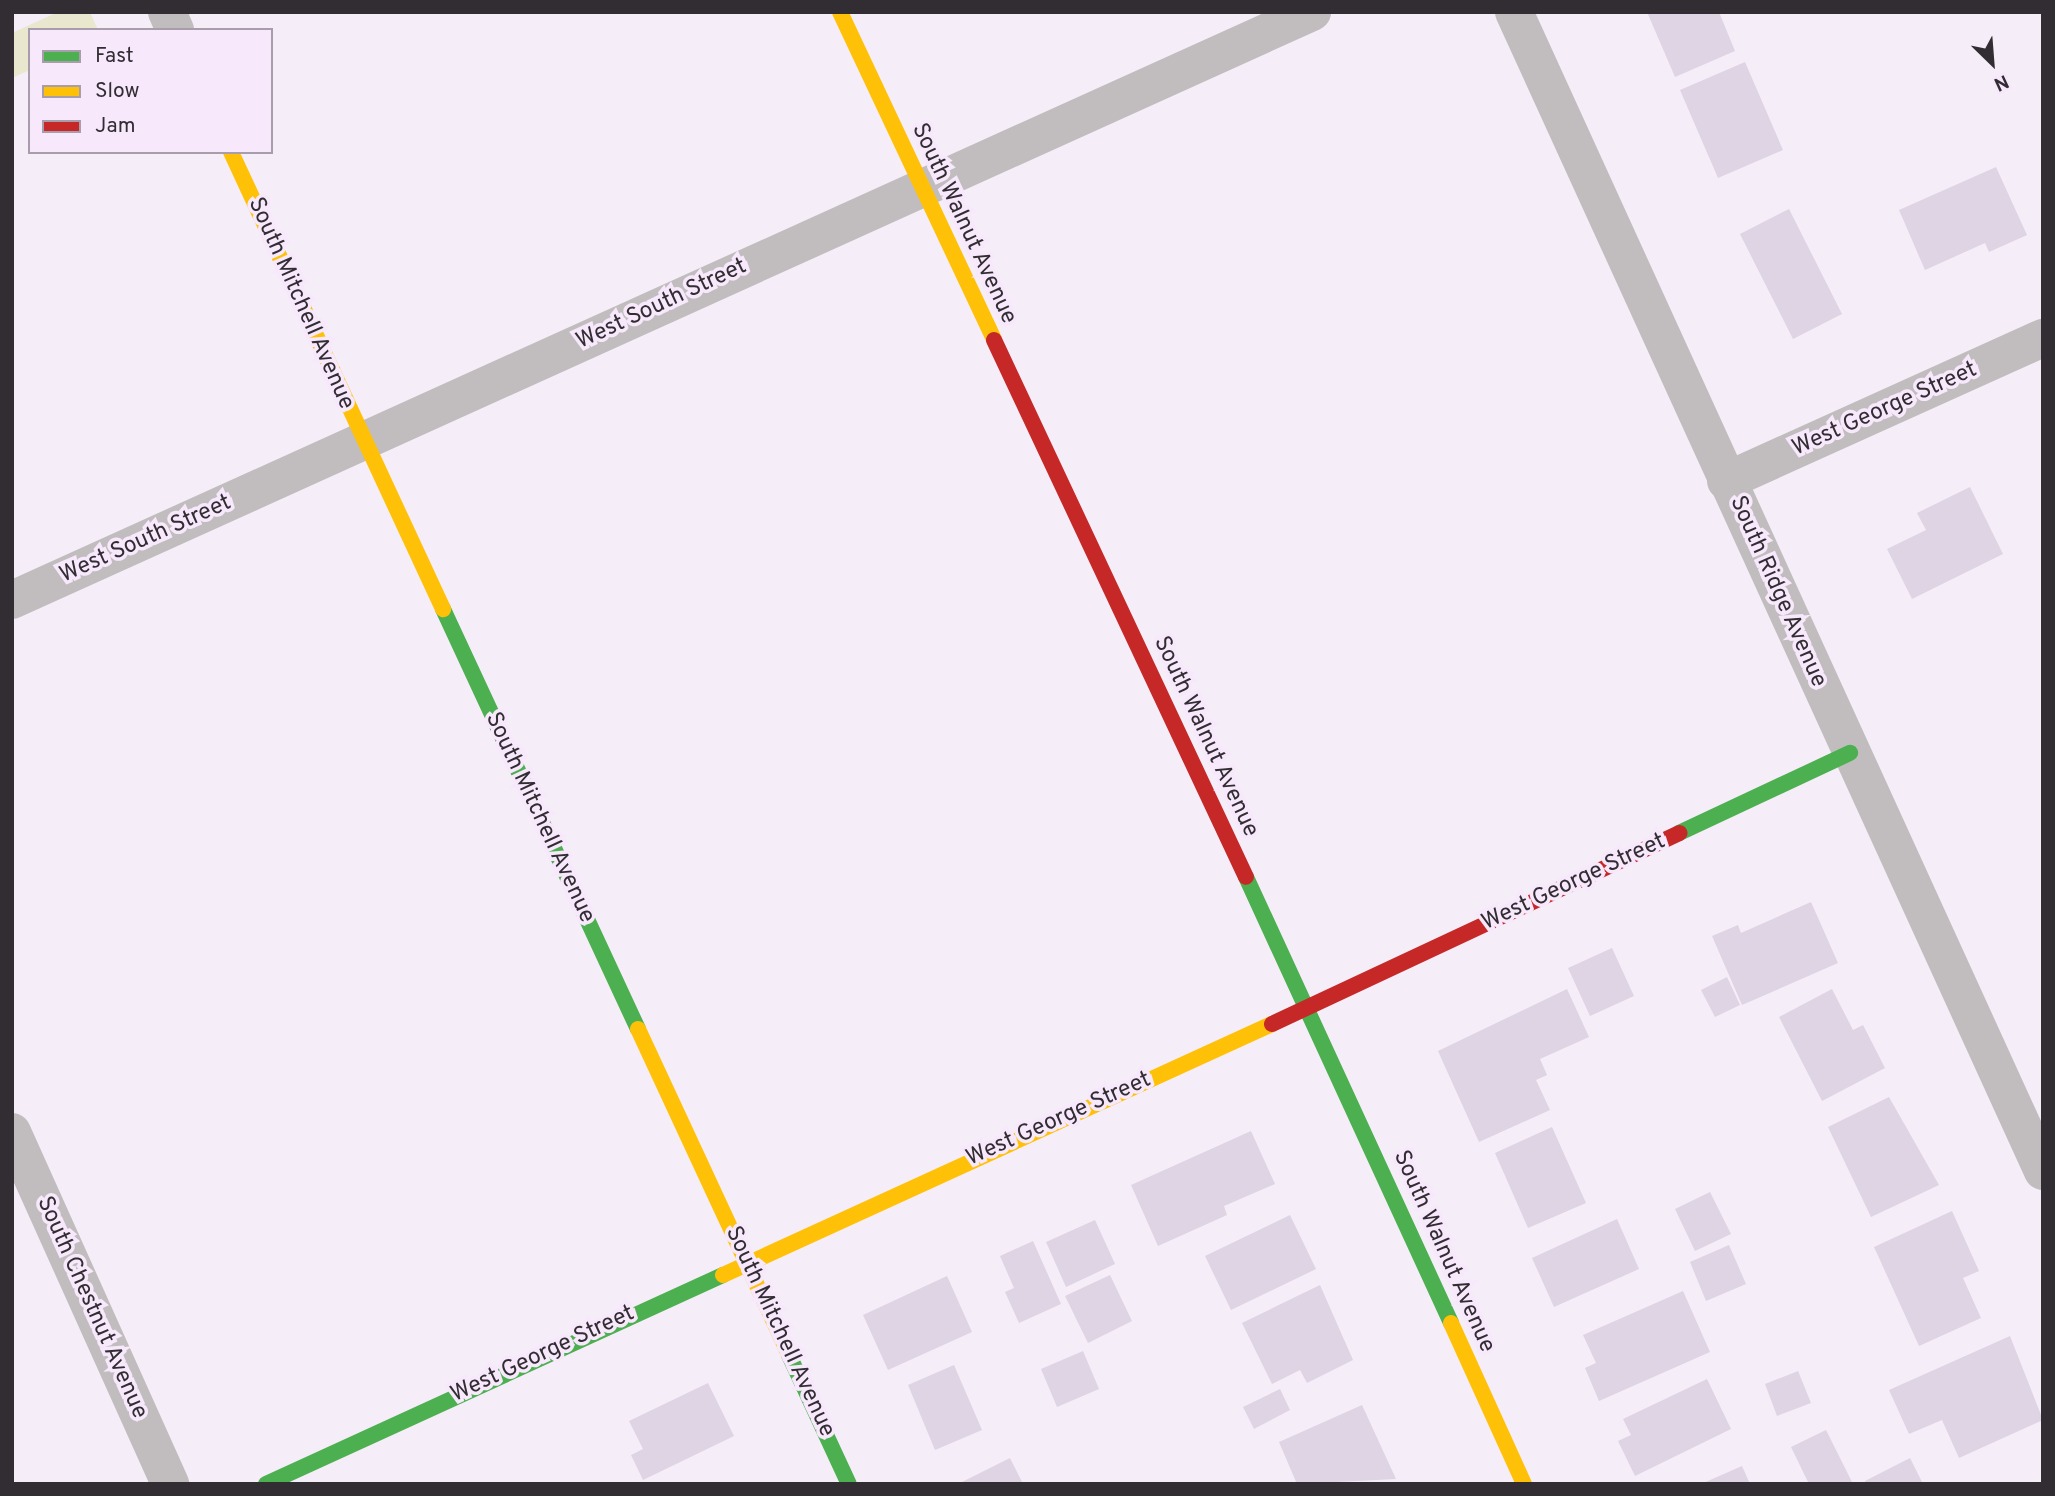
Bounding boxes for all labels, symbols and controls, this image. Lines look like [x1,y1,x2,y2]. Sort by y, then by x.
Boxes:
legend [28,28,273,154]
north arrow [1957,28,2027,98]
text: Fast [95,43,134,70]
text: N [1990,68,2012,96]
text: Slow [95,78,140,105]
text: Jam [95,113,136,140]
street label: South Walnut Avenue [904,119,1022,329]
street label: South Mitchell Avenue [241,193,359,415]
street label: West South Street [572,253,752,357]
street label: West George Street [1788,357,1982,463]
street label: West South Street [56,490,236,590]
street label: South Ridge Avenue [1722,492,1832,692]
street label: South Walnut Avenue [1146,632,1264,842]
street label: South Mitchell Avenue [478,708,600,928]
street label: West George Street [1478,828,1670,938]
street label: West George Street [962,1067,1156,1173]
street label: South Walnut Avenue [1386,1146,1500,1358]
street label: South Chestnut Avenue [29,1192,153,1424]
street label: South Mitchell Avenue [718,1222,840,1442]
street label: West George Street [447,1300,639,1410]

